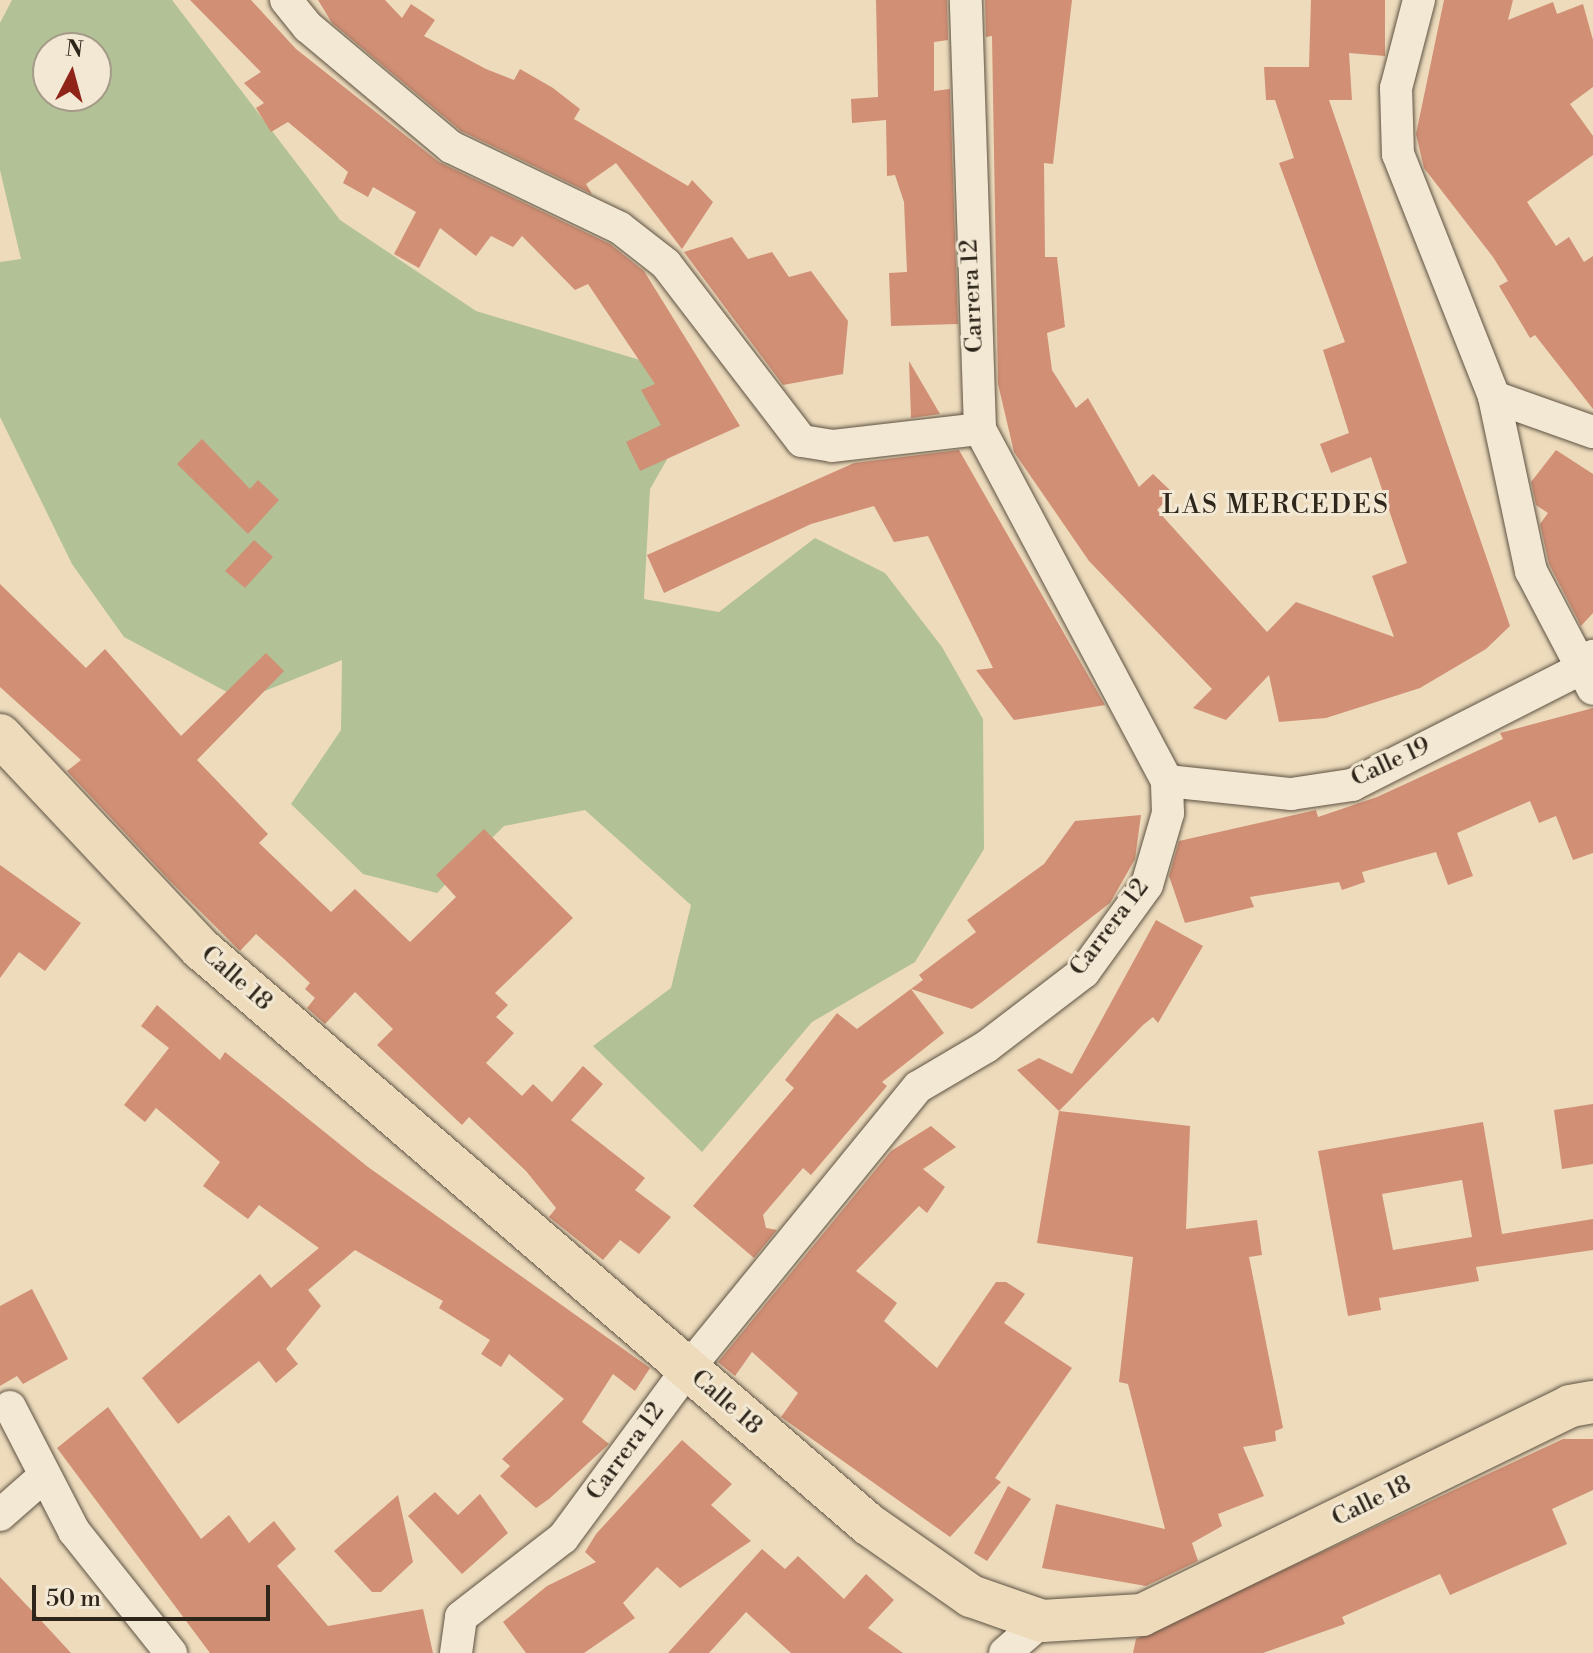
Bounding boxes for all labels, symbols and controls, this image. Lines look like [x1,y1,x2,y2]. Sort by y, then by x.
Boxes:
north arrow [32,32,112,112]
text: N [64,35,84,64]
street label: Carrera 12 [956,239,990,353]
district label: LAS MERCEDES [1162,490,1390,522]
street label: Calle 19 [1347,732,1435,794]
street label: Carrera 12 [1064,874,1156,982]
street label: Calle 18 [195,940,277,1018]
street label: Calle 18 [685,1364,767,1442]
street label: Carrera 12 [581,1398,671,1506]
street label: Calle 18 [1328,1471,1416,1533]
scale bar [36,1569,274,1619]
text: 50 m [46,1584,101,1614]

